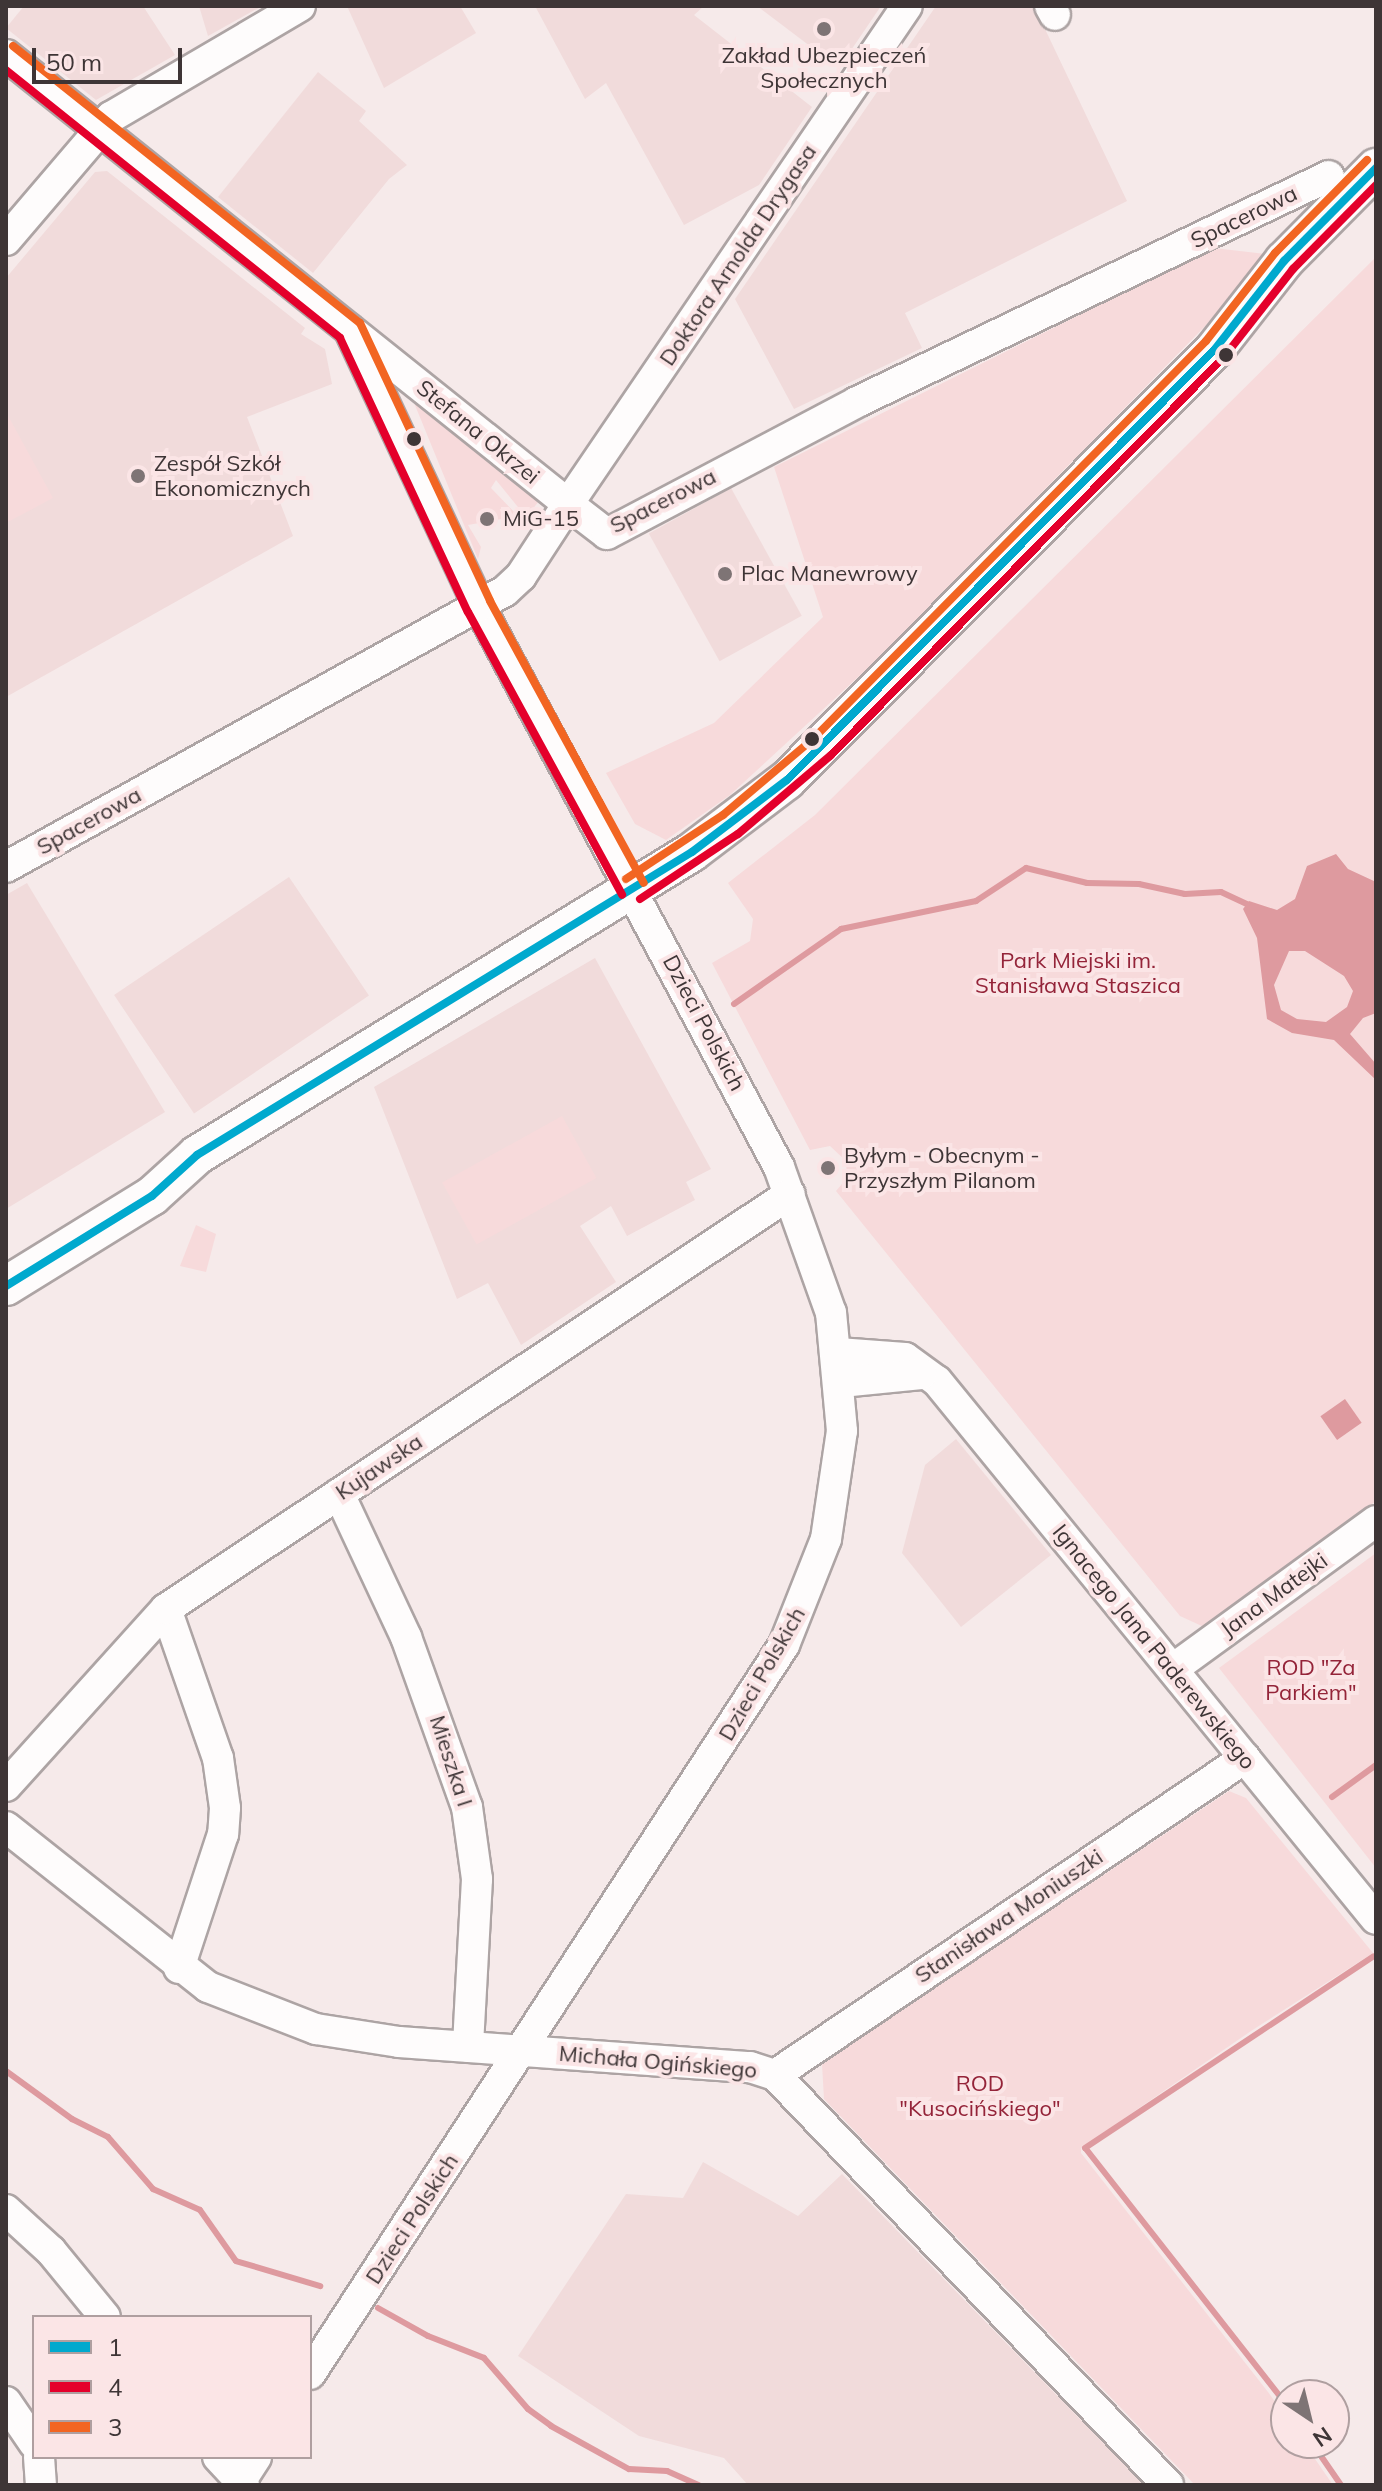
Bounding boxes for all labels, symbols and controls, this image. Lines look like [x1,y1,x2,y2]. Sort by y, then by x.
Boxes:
marker: Zakład Ubezpieczeń Społecznych [815,20,833,38]
scale bar [36,32,186,82]
place label: Zakład Ubezpieczeń Społecznych [722,42,926,94]
text: 50 m [46,47,102,77]
street label: Doktora Arnolda Drygasa [654,139,822,371]
street label: Spacerowa [1186,180,1302,254]
unlabelled marker [1218,347,1234,363]
street label: Stefana Okrzei [411,374,545,490]
unlabelled marker [406,431,422,447]
place label: Zespół Szkół Ekonomicznych [154,450,311,502]
street label: Spacerowa [606,463,720,539]
marker: Zespół Szkół Ekonomicznych [129,467,147,485]
place label: MiG-15 [503,506,579,532]
marker: MiG-15 [478,510,496,528]
place label: Plac Manewrowy [741,561,918,587]
marker: Plac Manewrowy [716,565,734,583]
unlabelled marker [804,731,820,747]
street label: Spacerowa [32,782,146,860]
park label: Park Miejski im. Stanisława Staszica [975,947,1181,998]
street label: Dzieci Polskich [657,951,751,1095]
place label: Byłym - Obecnym - Przyszłym Pilanom [844,1142,1040,1194]
marker: Byłym - Obecnym - Przyszłym Pilanom [819,1159,837,1177]
street label: Kujawska [331,1428,427,1506]
street label: Ignacego Jana Paderewskiego [1047,1519,1261,1775]
street label: Jana Matejki [1215,1547,1333,1643]
street label: Dzieci Polskich [713,1603,811,1745]
park label: ROD "Za Parkiem" [1265,1654,1357,1706]
street label: Mieszka I [424,1712,478,1810]
street label: Stanisława Moniuszki [910,1843,1108,1989]
street label: Michała Ogińskiego [558,2040,758,2084]
park label: ROD "Kusocińskiego" [899,2070,1061,2122]
street label: Dzieci Polskich [360,2149,464,2289]
legend [32,2315,312,2459]
text: 1 [108,2332,122,2362]
text: 4 [108,2372,122,2402]
north arrow [1270,2379,1350,2459]
text: 3 [108,2412,122,2442]
text: N [1308,2421,1337,2453]

